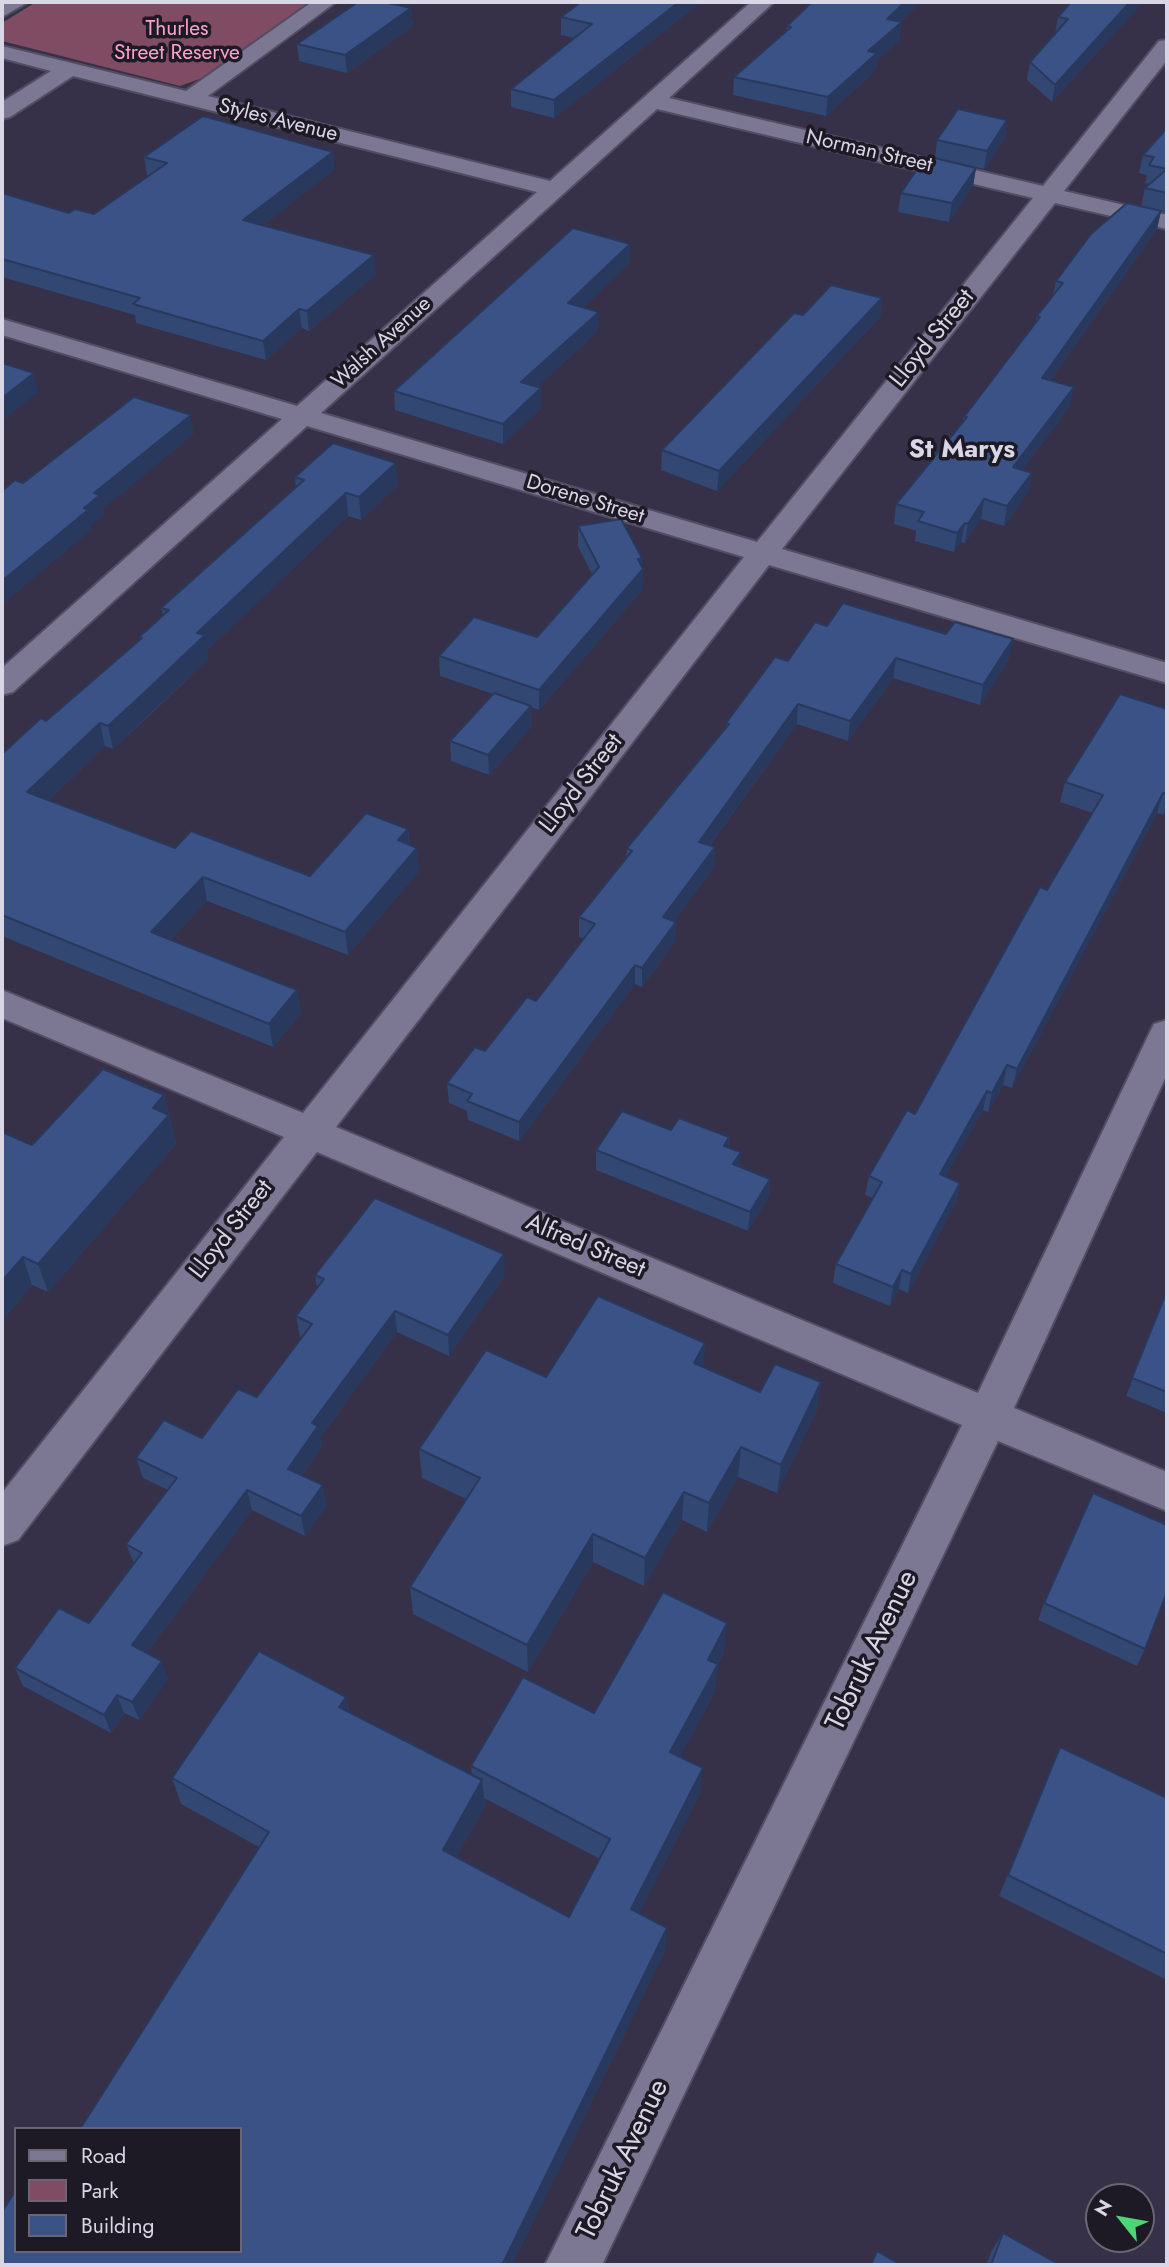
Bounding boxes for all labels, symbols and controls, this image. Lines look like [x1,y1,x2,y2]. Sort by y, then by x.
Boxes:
park label: Thurles Street Reserve [114,17,240,67]
street label: Styles Avenue [216,94,340,148]
street label: Norman Street [803,125,935,179]
street label: Lloyd Street [885,284,981,394]
street label: Walsh Avenue [327,292,437,394]
district label: St Marys [909,435,1015,467]
street label: Dorene Street [523,470,647,530]
street label: Lloyd Street [534,729,630,839]
street label: Lloyd Street [184,1175,280,1285]
street label: Alfred Street [521,1209,649,1285]
street label: Tobruk Avenue [820,1566,926,1736]
street label: Tobruk Avenue [571,2075,677,2245]
legend [14,2127,242,2253]
text: Road [81,2141,126,2171]
text: Park [81,2176,118,2206]
north arrow [1085,2183,1155,2253]
text: N [1088,2195,1119,2221]
text: Building [81,2211,154,2241]

